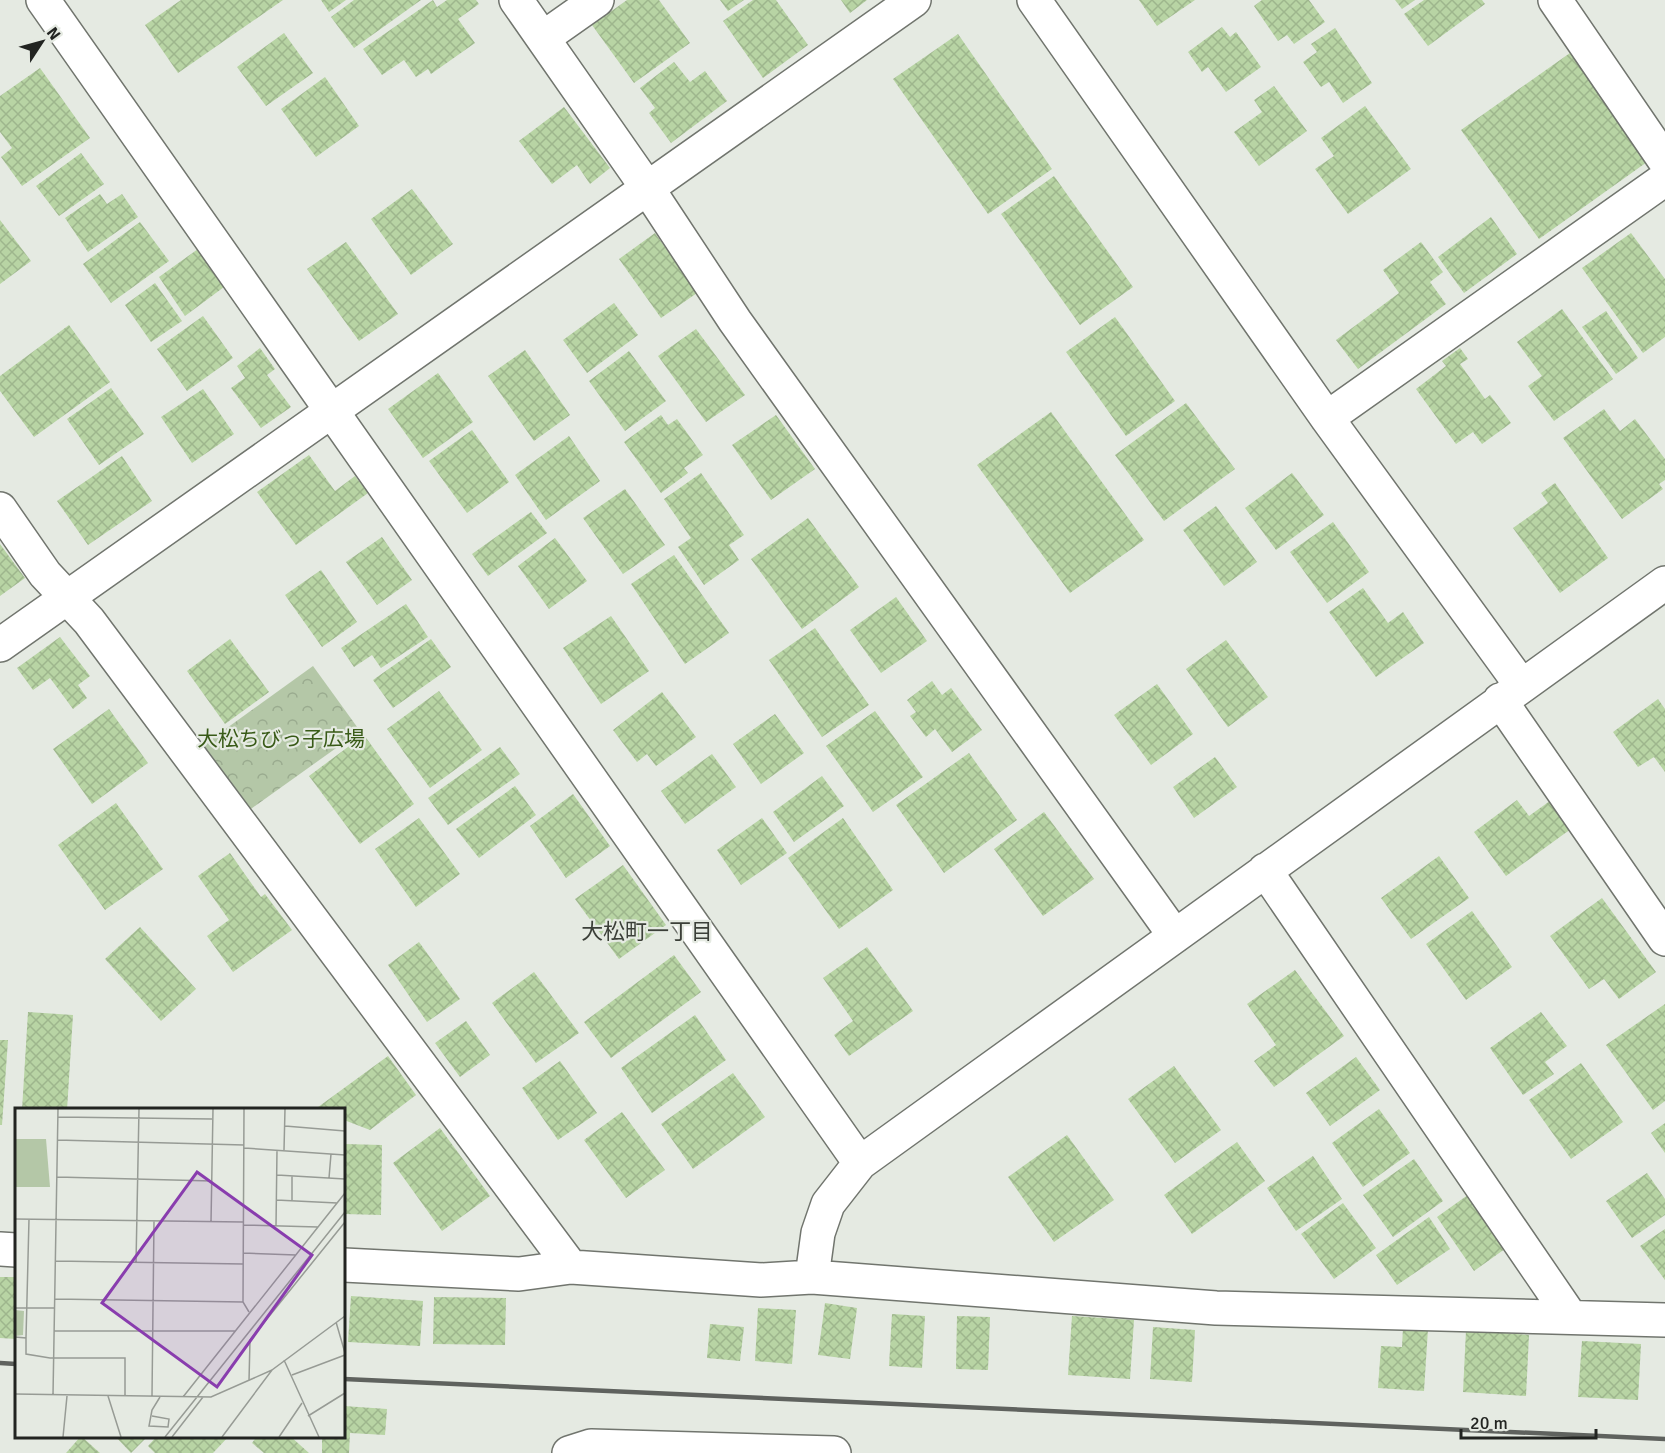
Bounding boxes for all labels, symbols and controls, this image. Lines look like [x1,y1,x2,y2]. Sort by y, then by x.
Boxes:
north arrow [12,12,72,72]
text: N [42,23,65,44]
park label: 大松ちびっ子広場 [197,726,365,752]
district label: 大松町一丁目 [581,918,713,945]
inset map [15,1108,345,1438]
scale bar [1461,1402,1596,1440]
text: 20 m [1470,1412,1508,1434]

